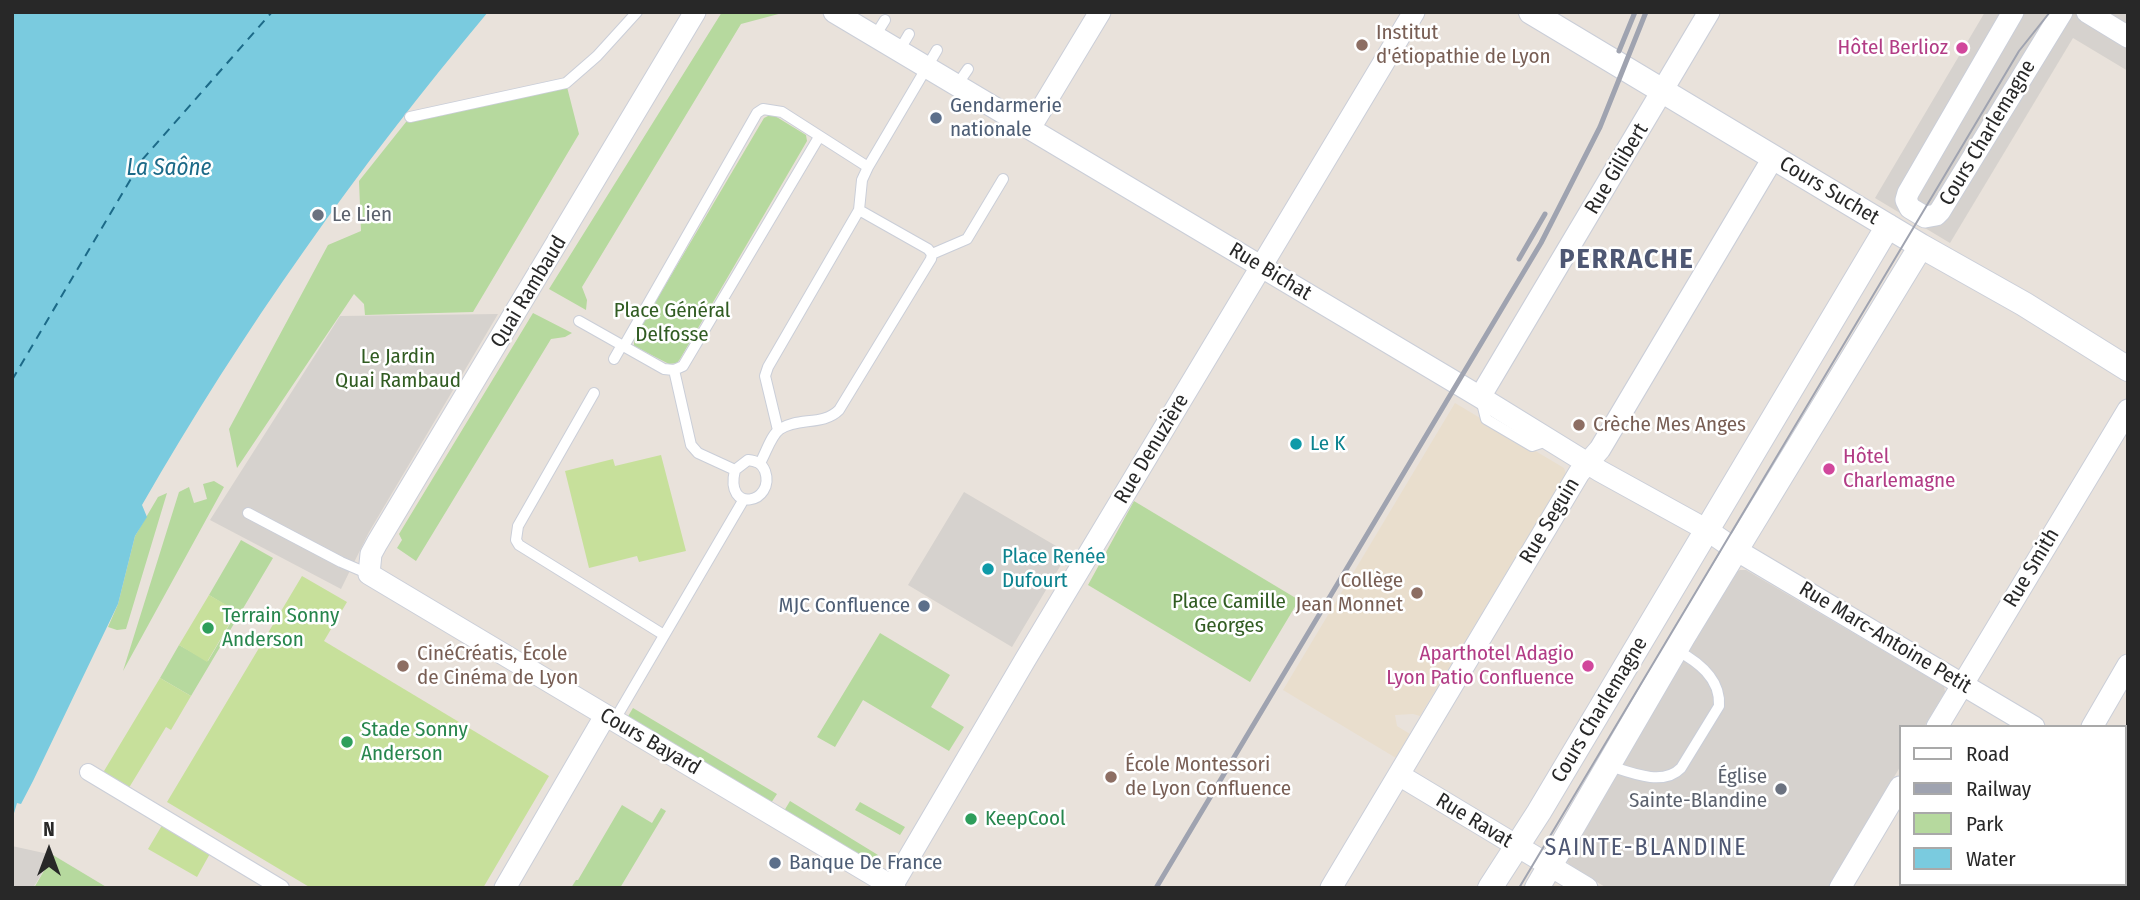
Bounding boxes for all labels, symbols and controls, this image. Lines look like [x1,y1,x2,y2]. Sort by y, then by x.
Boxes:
place label: Institut d'étiopathie de Lyon [1376,20,1551,70]
place label: Hôtel Berlioz [1838,35,1948,61]
marker: Institut d'étiopathie de Lyon [1354,37,1370,53]
marker: Hôtel Berlioz [1954,40,1970,56]
street label: Cours Charlemagne [1935,55,2041,211]
place label: Gendarmerie nationale [950,93,1062,143]
marker: Gendarmerie nationale [928,110,944,126]
street label: Rue Gilibert [1580,119,1654,219]
street label: Cours Suchet [1775,151,1883,231]
water label: La Saône [127,155,211,183]
place label: Le Lien [332,202,392,228]
marker: Le Lien [310,207,326,223]
street label: Quai Rambaud [486,232,572,352]
street label: Rue Bichat [1224,238,1316,306]
district label: PERRACHE [1560,243,1694,277]
park label: Place Général Delfosse [614,298,730,348]
park label: Le Jardin Quai Rambaud [335,344,461,394]
street label: Rue Denuzière [1109,390,1195,508]
place label: Crèche Mes Anges [1593,412,1746,438]
marker: Crèche Mes Anges [1571,417,1587,433]
place label: Le K [1310,431,1345,457]
marker: Le K [1288,436,1304,452]
place label: Hôtel Charlemagne [1843,444,1955,494]
marker: Hôtel Charlemagne [1821,461,1837,477]
street label: Rue Seguin [1515,474,1585,568]
street label: Rue Smith [1999,524,2065,612]
place label: Place Renée Dufourt [1002,544,1106,594]
marker: Place Renée Dufourt [980,561,996,577]
place label: Collège Jean Monnet [1295,568,1403,618]
street label: Rue Marc-Antoine Petit [1794,577,1976,699]
marker: Collège Jean Monnet [1409,585,1425,601]
park label: Place Camille Georges [1172,589,1286,639]
place label: MJC Confluence [779,593,910,619]
marker: MJC Confluence [916,598,932,614]
place label: Terrain Sonny Anderson [222,603,339,653]
marker: Terrain Sonny Anderson [200,620,216,636]
street label: Cours Charlemagne [1547,632,1653,788]
place label: CinéCréatis, École de Cinéma de Lyon [417,641,578,691]
place label: Aparthotel Adagio Lyon Patio Confluence [1386,641,1574,691]
marker: CinéCréatis, École de Cinéma de Lyon [395,658,411,674]
marker: Aparthotel Adagio Lyon Patio Confluence [1580,658,1596,674]
street label: Cours Bayard [595,703,705,781]
place label: Stade Sonny Anderson [361,717,468,767]
legend [1898,725,2126,886]
marker: Stade Sonny Anderson [339,734,355,750]
text: Road [1966,741,2010,767]
place label: École Montessori de Lyon Confluence [1125,752,1291,802]
place label: Église Sainte-Blandine [1629,764,1767,814]
marker: École Montessori de Lyon Confluence [1103,769,1119,785]
text: Railway [1966,776,2031,802]
marker: Église Sainte-Blandine [1773,781,1789,797]
street label: Rue Ravat [1431,788,1517,854]
place label: KeepCool [985,806,1066,832]
marker: KeepCool [963,811,979,827]
text: Park [1966,811,2003,837]
north arrow [14,816,84,886]
text: N [43,818,55,841]
district label: SAINTE-BLANDINE [1546,834,1746,862]
text: Water [1966,846,2016,872]
place label: Banque De France [789,850,942,876]
marker: Banque De France [767,855,783,871]

